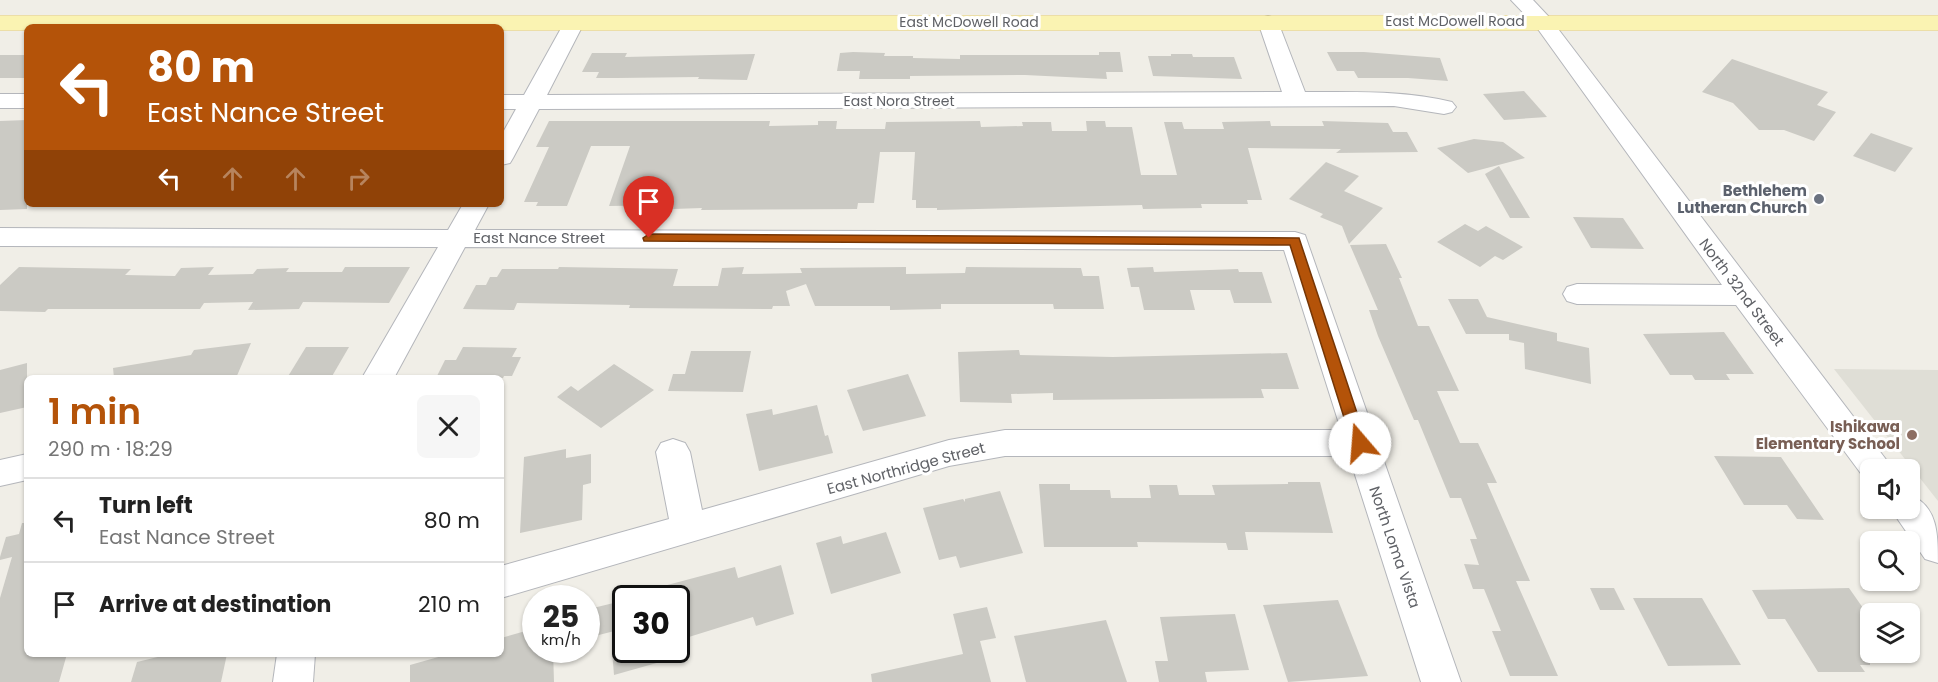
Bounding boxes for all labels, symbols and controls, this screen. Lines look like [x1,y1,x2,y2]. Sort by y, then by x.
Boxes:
street label: East McDowell Road [1385,11,1525,31]
street label: East McDowell Road [899,12,1039,32]
text: 80 m [147,38,255,97]
icon: left [48,48,126,126]
street label: East Nora Street [843,91,955,111]
text: East Nance Street [147,94,384,131]
icon: left [153,162,186,195]
icon: ahead [216,162,249,195]
icon: ahead [279,162,312,195]
icon: right [342,162,375,195]
pin [623,176,674,238]
place label: Bethlehem Lutheran Church [1677,180,1807,218]
icon: arrive [632,185,665,218]
marker: Bethlehem Lutheran Church [1812,192,1826,206]
street label: East Nance Street [473,227,605,248]
street label: North 32nd Street [1695,234,1789,350]
text: 1 min [48,386,141,437]
button: close [417,395,480,458]
position arrow [1328,411,1392,475]
place label: Ishikawa Elementary School [1756,416,1900,454]
marker: Ishikawa Elementary School [1905,428,1919,442]
text: 290 m · 18:29 [48,435,173,463]
street label: East Northridge Street [825,437,987,499]
map controls [1860,459,1920,663]
button: sound [1860,459,1920,519]
street label: North Loma Vista [1364,483,1426,611]
text: Turn left [99,490,193,521]
icon: left [48,504,81,537]
text: 80 m [424,505,480,536]
text: East Nance Street [99,523,275,551]
button: search [1860,531,1920,591]
speed limit sign: 30 [612,585,690,663]
icon: arrive [48,588,81,621]
text: Arrive at destination [99,589,331,620]
text: 210 m [418,589,480,620]
text: 25 [543,595,579,638]
button: layers [1860,603,1920,663]
text: km/h [541,629,581,650]

